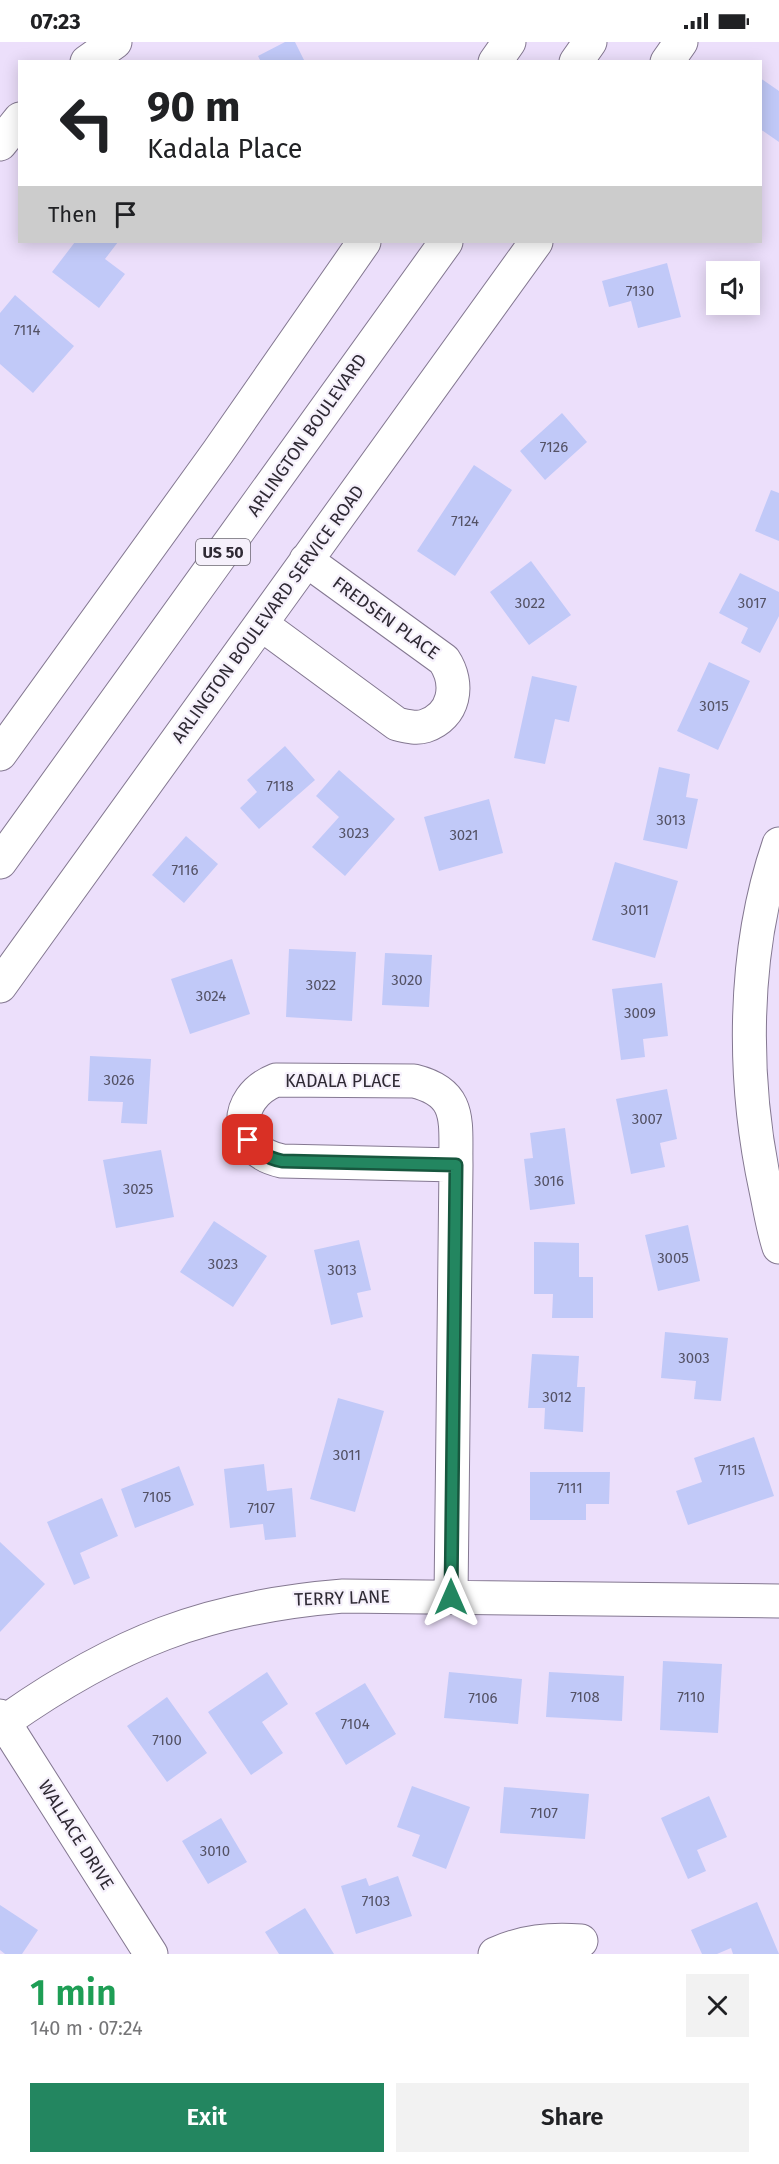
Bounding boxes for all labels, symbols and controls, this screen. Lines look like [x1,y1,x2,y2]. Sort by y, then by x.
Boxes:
text: 07:23 [30,8,81,35]
text: 90 m [147,82,241,132]
icon: left [48,84,126,162]
text: Kadala Place [147,133,303,165]
icon: arrive [109,198,142,231]
text: Then [48,201,97,228]
map controls [706,261,760,315]
button: sound [706,261,760,315]
house number: 7130 [626,282,654,300]
house number: 7114 [13,321,41,339]
street label: ARLINGTON BOULEVARD [243,349,371,521]
house number: 7126 [540,438,568,456]
street label: ARLINGTON BOULEVARD SERVICE ROAD [167,481,369,747]
house number: 7124 [451,512,479,530]
road number: US 50 [196,539,250,565]
street label: FREDSEN PLACE [328,572,444,664]
house number: 3022 [515,594,545,612]
house number: 3017 [738,594,767,612]
house number: 3015 [699,697,729,715]
house number: 7118 [266,777,294,795]
house number: 3013 [656,811,686,829]
house number: 3023 [339,824,369,842]
house number: 3021 [449,826,479,844]
house number: 7116 [171,861,199,879]
house number: 3011 [621,901,649,919]
house number: 3020 [391,971,423,989]
house number: 3022 [306,976,336,994]
house number: 3024 [196,987,226,1005]
house number: 3009 [624,1004,656,1022]
street label: KADALA PLACE [285,1070,401,1092]
house number: 3026 [103,1071,135,1089]
house number: 3007 [632,1110,663,1128]
pin [222,1114,273,1165]
icon: arrive [231,1123,264,1156]
house number: 3016 [534,1172,564,1190]
house number: 3025 [123,1180,153,1198]
house number: 3005 [657,1249,689,1267]
house number: 3023 [208,1255,238,1273]
house number: 3013 [327,1261,357,1279]
house number: 3003 [678,1349,710,1367]
house number: 3012 [542,1388,572,1406]
house number: 3011 [333,1446,361,1464]
house number: 7115 [719,1461,745,1479]
house number: 7111 [557,1479,583,1497]
house number: 7105 [143,1488,171,1506]
house number: 7107 [247,1499,275,1517]
position arrow [419,1565,483,1629]
street label: TERRY LANE [294,1585,390,1611]
house number: 7108 [570,1688,600,1706]
house number: 7110 [677,1688,705,1706]
house number: 7106 [468,1689,498,1707]
house number: 7104 [340,1715,370,1733]
house number: 7100 [152,1731,182,1749]
street label: WALLACE DRIVE [34,1776,118,1894]
house number: 7107 [530,1804,558,1822]
house number: 3010 [200,1842,230,1860]
house number: 7103 [362,1892,390,1910]
text: 1 min [30,1971,117,2015]
button: close [686,1974,749,2037]
text: 140 m · 07:24 [30,2016,143,2040]
button: Exit [30,2083,384,2152]
button: Share [396,2083,749,2152]

